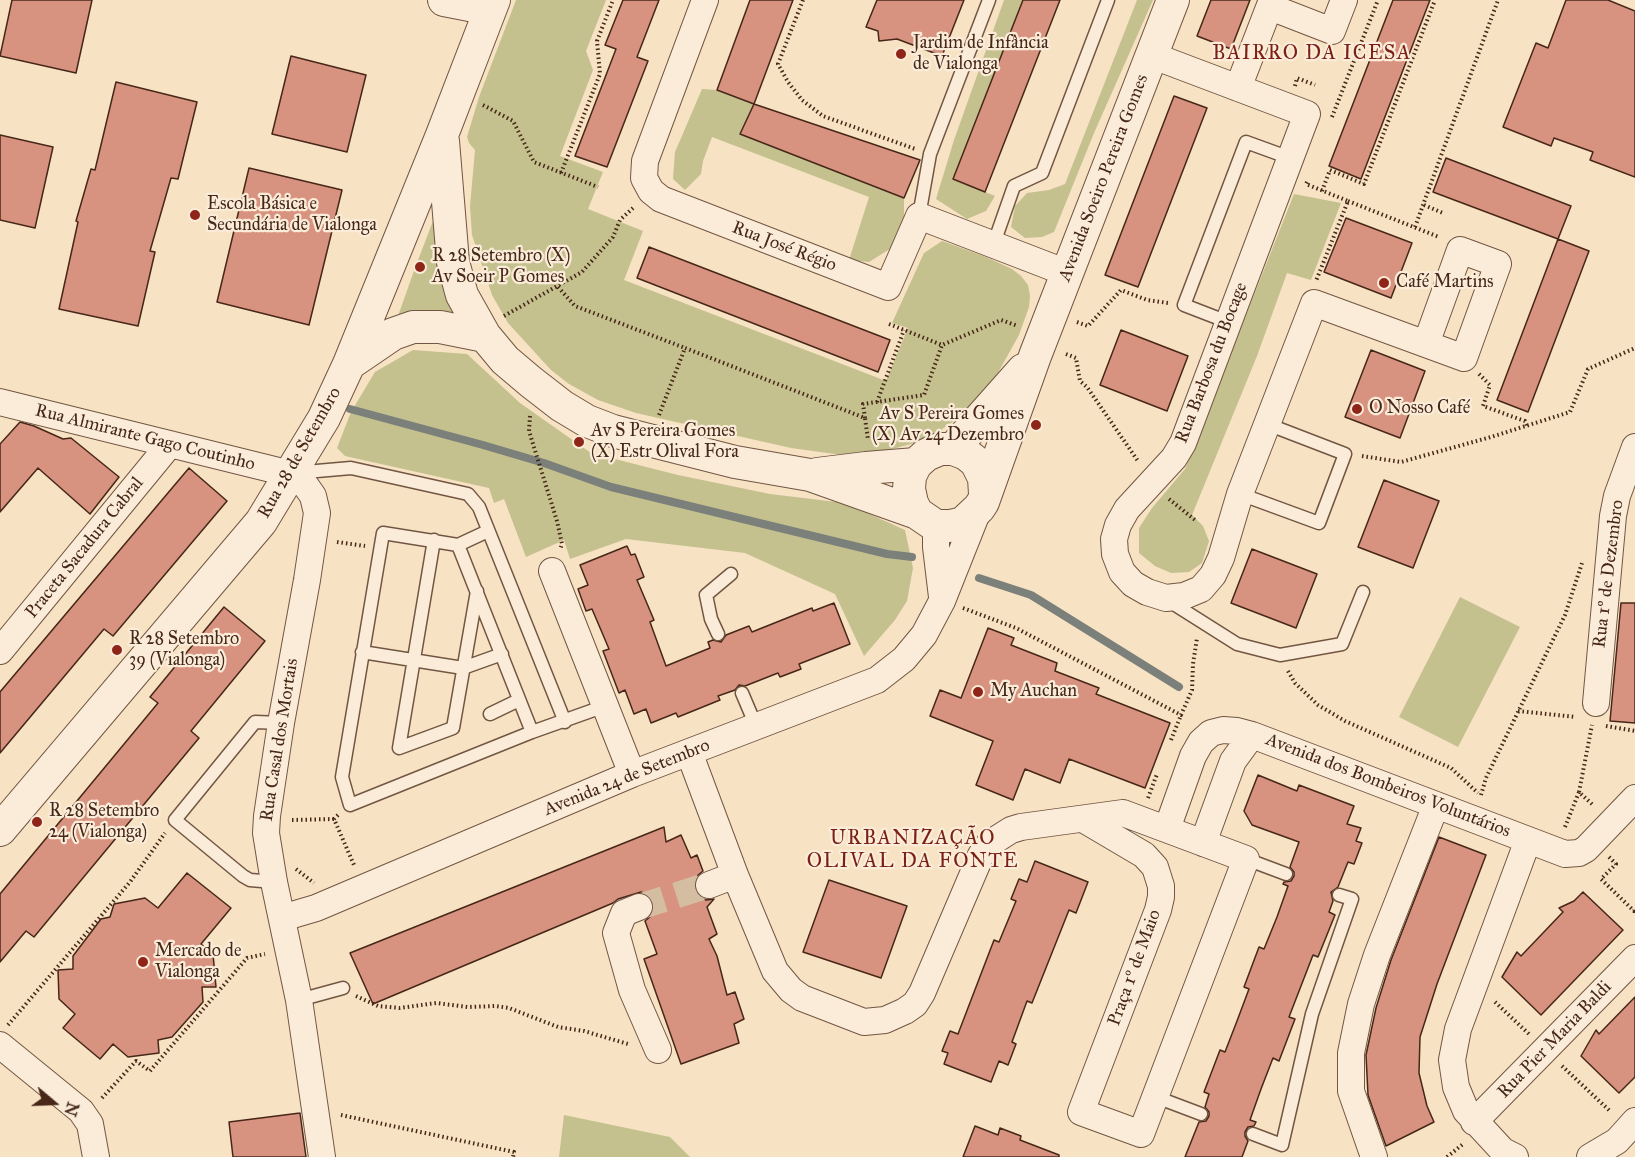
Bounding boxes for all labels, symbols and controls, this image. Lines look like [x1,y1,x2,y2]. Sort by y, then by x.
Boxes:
place label: Jardim de Infância de Vialonga [913,33,1049,76]
district label: BAIRRO DA ICESA [1212,42,1412,66]
marker: Jardim de Infância de Vialonga [894,47,908,61]
street label: Avenida Soeiro Pereira Gomes [1054,71,1154,285]
place label: Escola Básica e Secundária de Vialonga [207,194,377,236]
marker: Escola Básica e Secundária de Vialonga [188,208,202,222]
street label: Rua José Régio [729,217,839,277]
place label: R 28 Setembro (X) Av Soeir P Gomes [432,246,570,288]
marker: R 28 Setembro (X) Av Soeir P Gomes [413,260,427,274]
place label: Café Martins [1396,272,1494,294]
marker: Café Martins [1377,276,1391,290]
street label: Rua Barbosa du Bocage [1171,280,1253,446]
street label: Rua 28 de Setembro [254,384,346,522]
place label: O Nosso Café [1369,398,1470,420]
street label: Rua Almirante Gago Coutinho [33,400,257,476]
marker: O Nosso Café [1350,402,1364,416]
place label: Av S Pereira Gomes (X) Av 24 Dezembro [872,404,1024,446]
marker: Av S Pereira Gomes (X) Av 24 Dezembro [1029,418,1043,432]
place label: Av S Pereira Gomes (X) Estr Olival Fora [591,421,739,464]
marker: Av S Pereira Gomes (X) Estr Olival Fora [572,435,586,449]
street label: Praceta Sacadura Cabral [21,473,149,623]
street label: Rua 1º de Dezembro [1589,499,1629,649]
place label: R 28 Setembro 39 (Vialonga) [129,629,239,672]
marker: R 28 Setembro 39 (Vialonga) [110,643,124,657]
street label: Rua Casal dos Mortais [256,657,304,823]
place label: My Auchan [990,681,1077,703]
marker: My Auchan [971,685,985,699]
street label: Avenida dos Bombeiros Voluntários [1263,729,1513,843]
street label: Avenida 24 de Setembro [541,735,713,821]
place label: R 28 Setembro 24 (Vialonga) [49,801,159,844]
marker: R 28 Setembro 24 (Vialonga) [30,815,44,829]
district label: URBANIZAÇÃO OLIVAL DA FONTE [807,827,1019,874]
street label: Praça 1º de Maio [1104,907,1166,1029]
place label: Mercado de Vialonga [155,941,241,984]
marker: Mercado de Vialonga [136,955,150,969]
street label: Rua Pier Maria Baldi [1494,977,1616,1103]
north arrow [24,1073,84,1133]
text: N [60,1100,83,1119]

